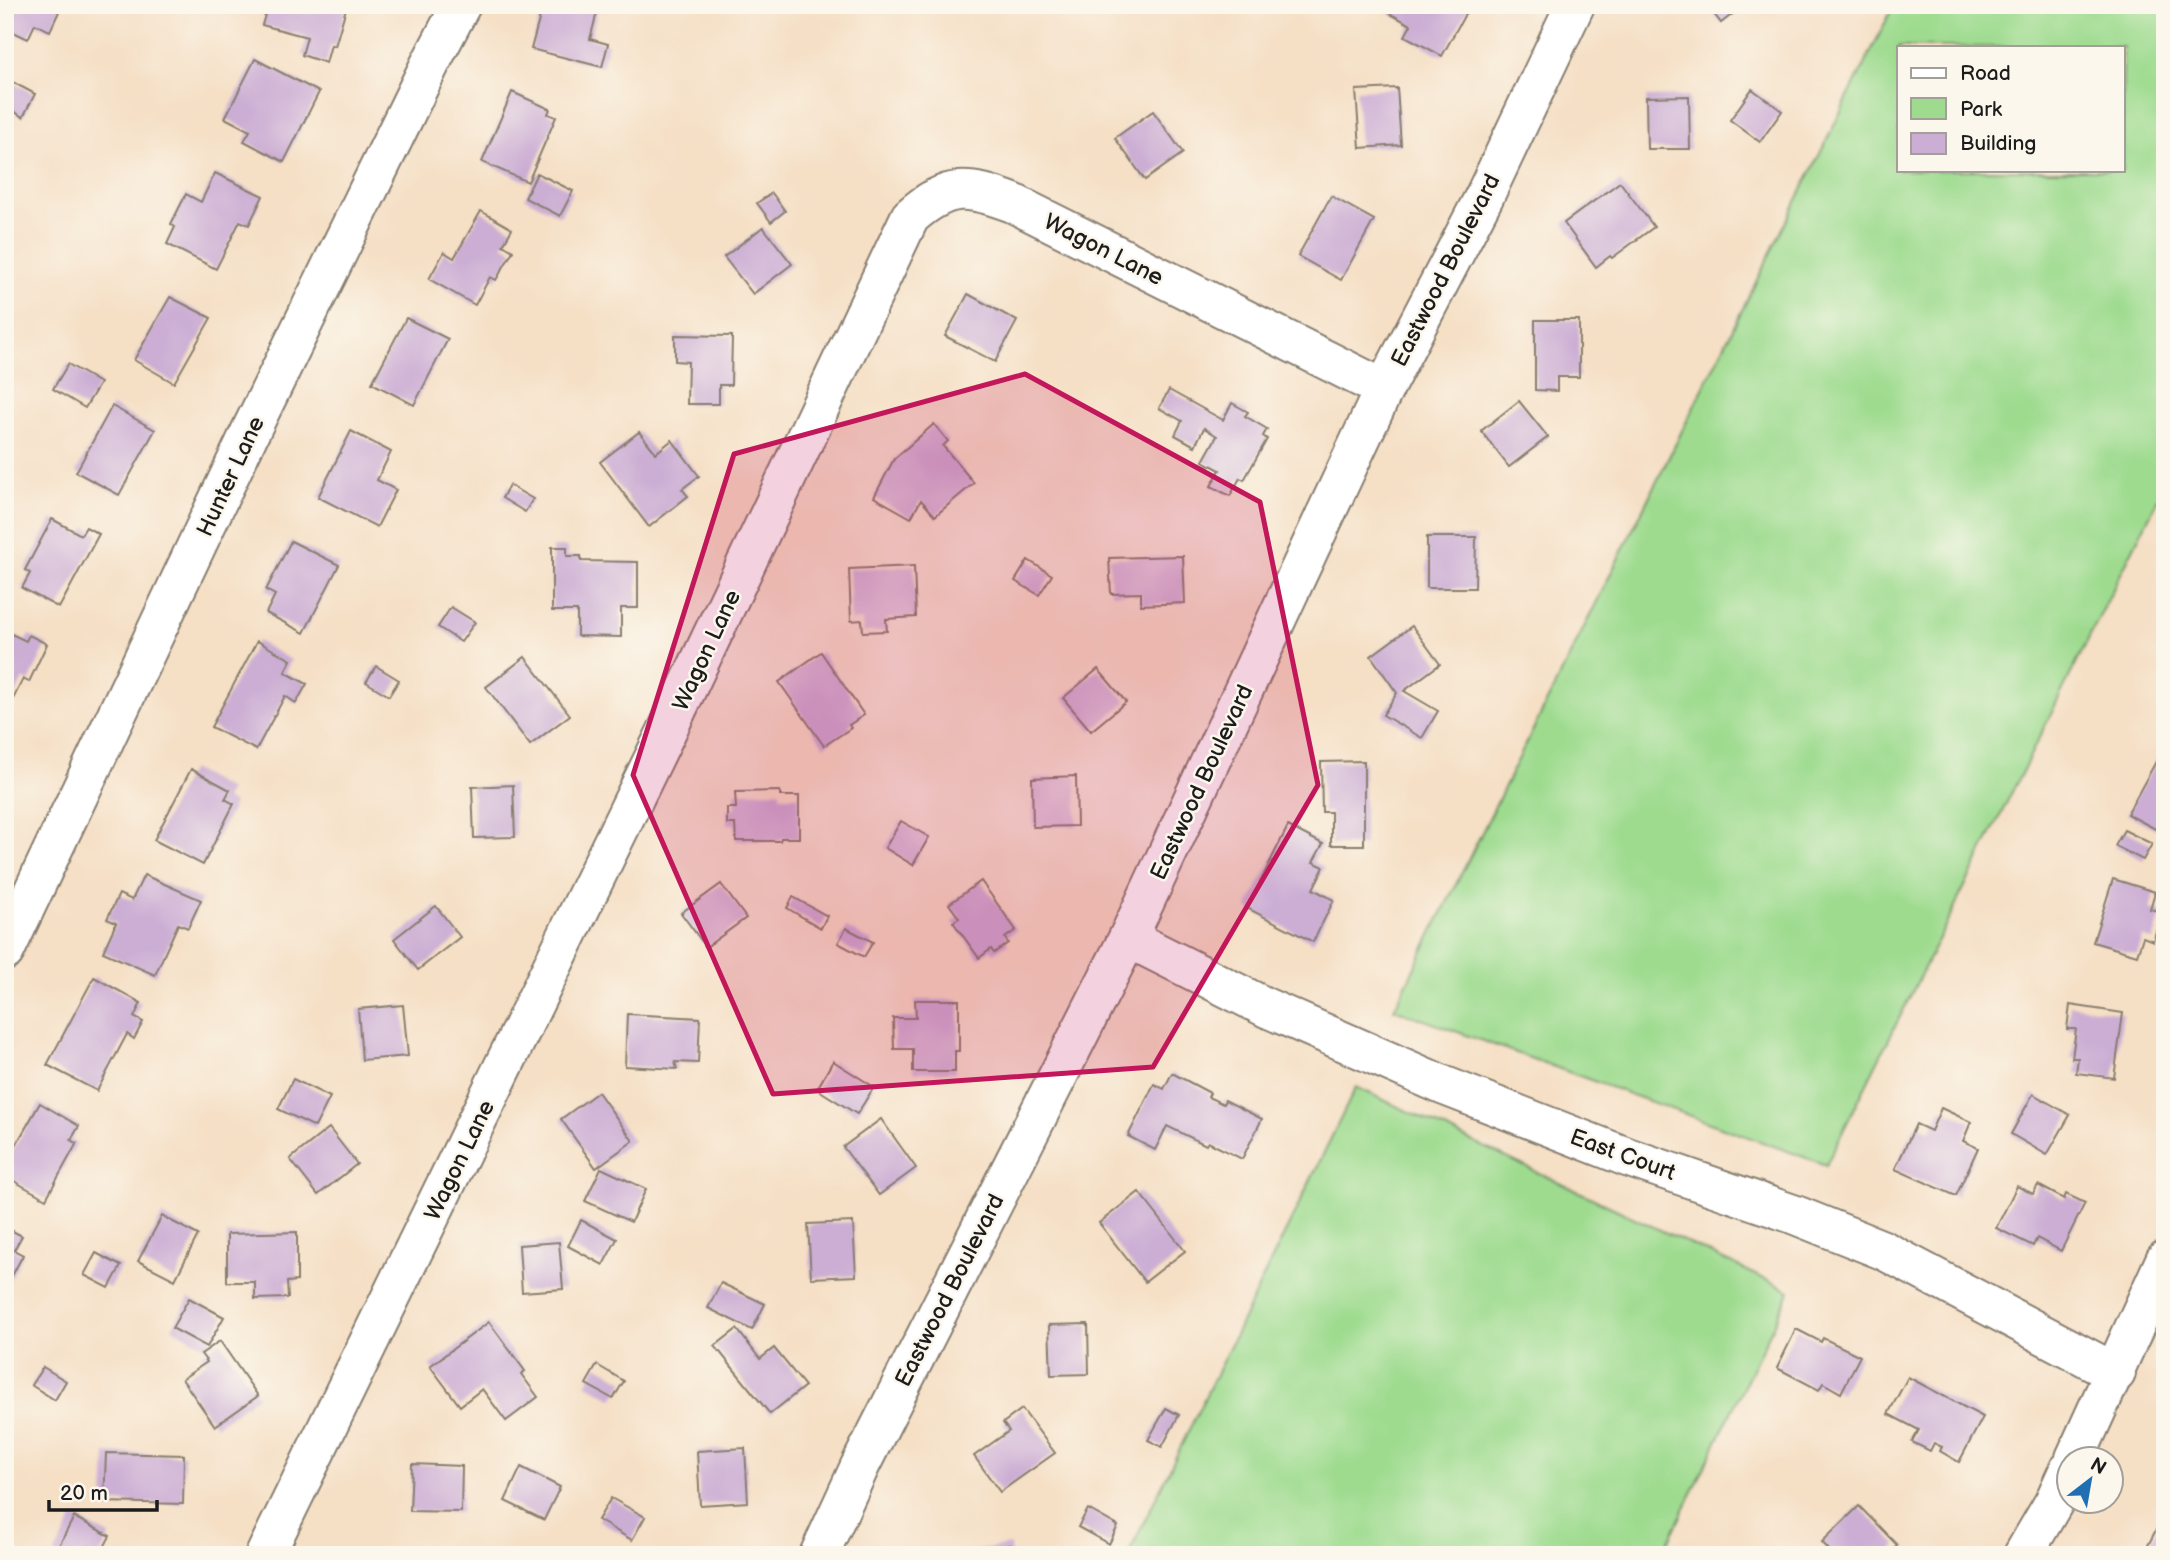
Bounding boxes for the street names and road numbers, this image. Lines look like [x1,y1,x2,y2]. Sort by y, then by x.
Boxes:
street label: Eastwood Boulevard [1385,170,1507,371]
street label: Wagon Lane [1039,208,1168,292]
street label: Hunter Lane [191,412,271,541]
street label: Wagon Lane [667,585,747,715]
street label: Eastwood Boulevard [1144,680,1259,884]
street label: Wagon Lane [419,1096,501,1225]
street label: East Court [1566,1123,1679,1187]
street label: Eastwood Boulevard [889,1190,1011,1391]

